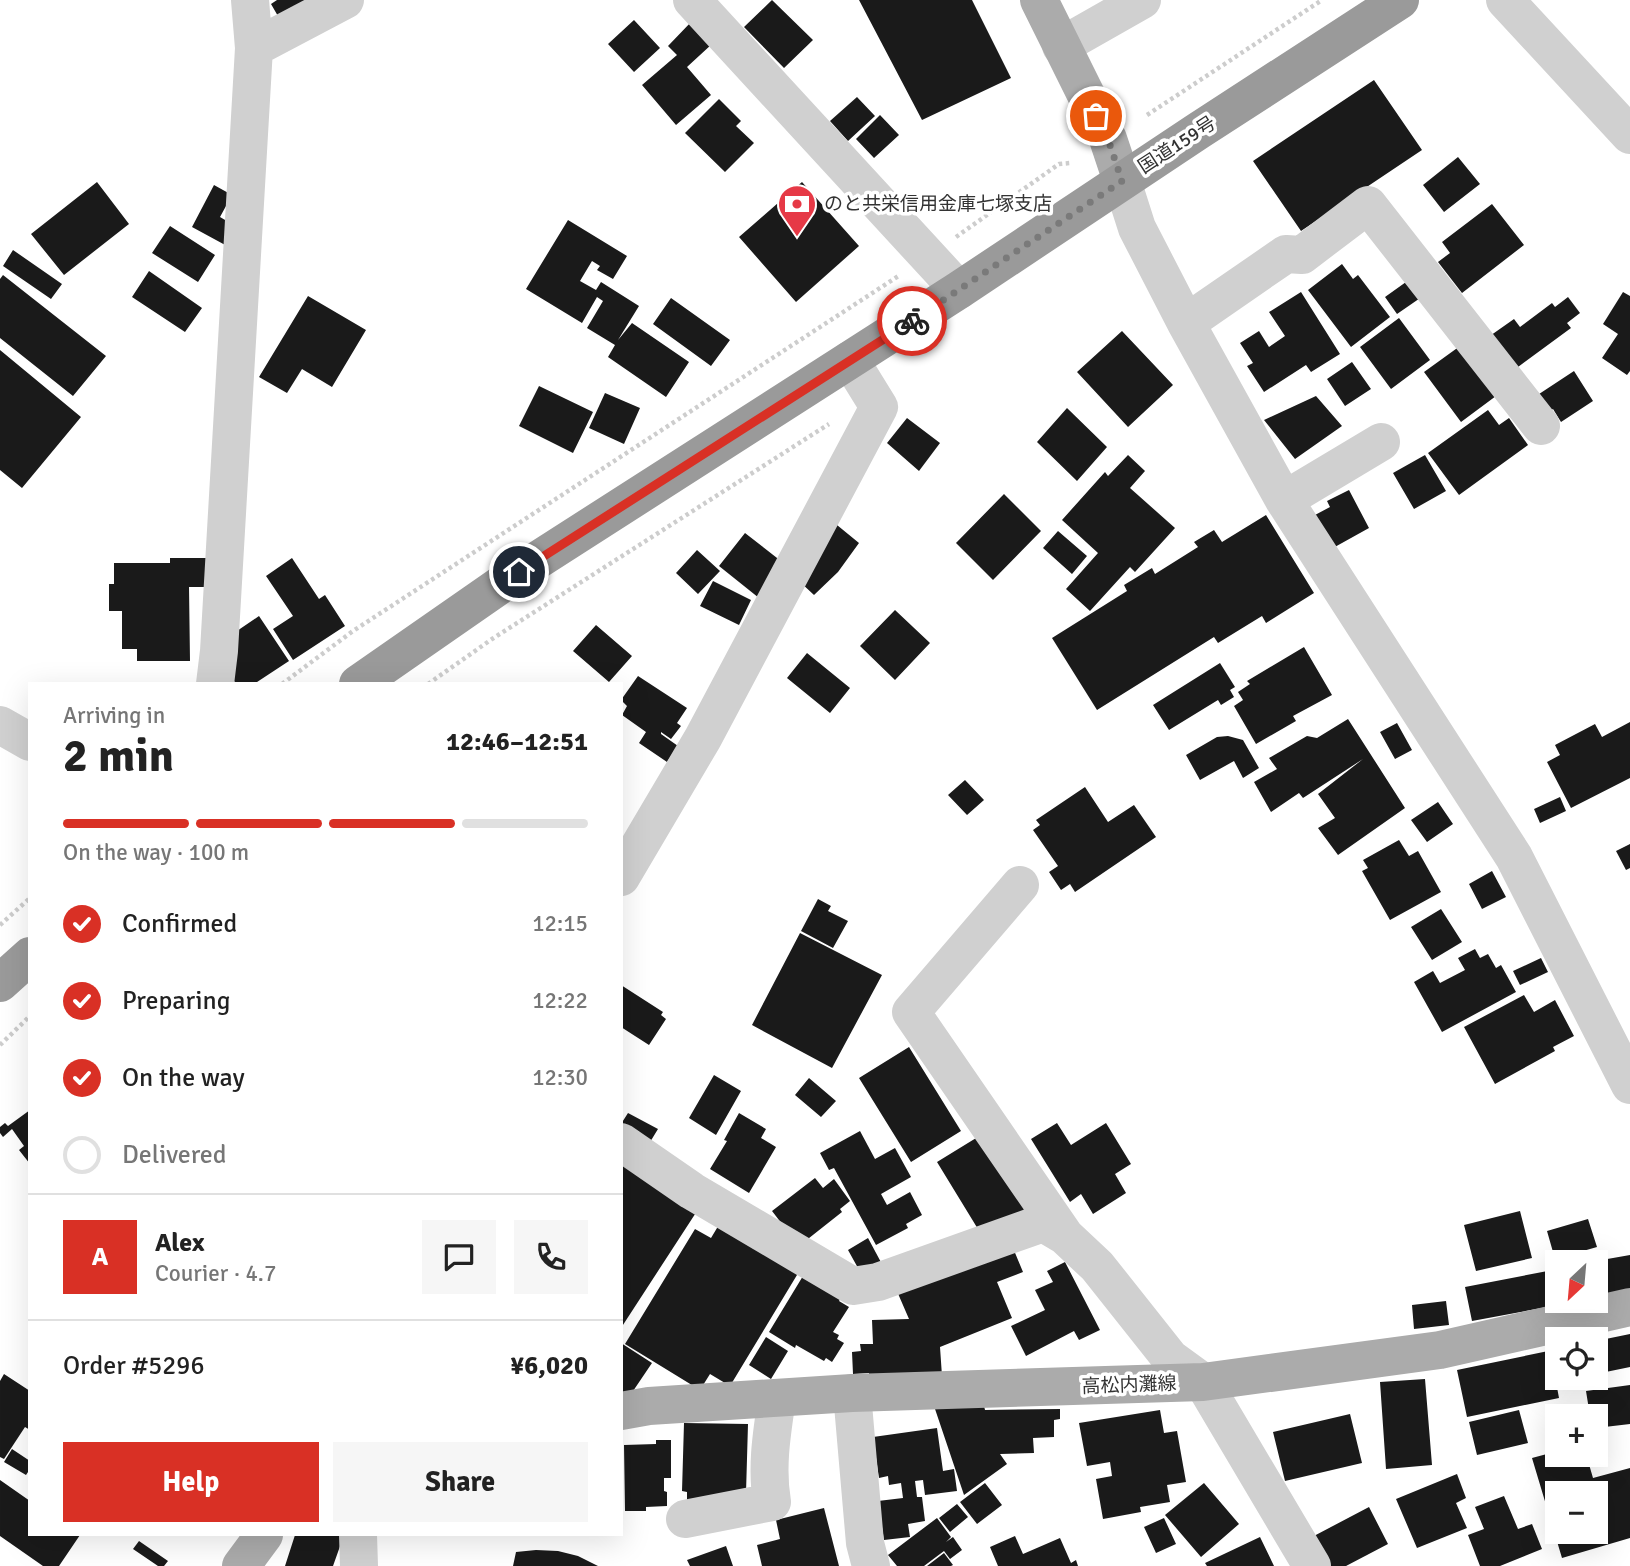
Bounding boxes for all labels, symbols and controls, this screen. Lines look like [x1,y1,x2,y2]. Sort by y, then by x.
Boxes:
pin [1066,86,1126,146]
icon: bag [1077,97,1115,135]
street label: 国道159号 [1134,111,1220,179]
bank icon: のと共栄信用金庫七塚支店 [776,183,818,238]
place label: のと共栄信用金庫七塚支店 [824,192,1052,216]
courier [877,286,947,356]
icon: bike [893,302,931,340]
pin [489,542,549,602]
icon: home [500,553,538,591]
text: Arriving in [63,701,165,730]
text: 12:46–12:51 [446,726,588,758]
text: 2 min [63,728,174,784]
text: On the way · 100 m [63,838,249,867]
icon: check [63,905,101,943]
text: Confirmed [122,908,237,940]
text: 12:15 [532,909,588,938]
icon: check [63,982,101,1020]
text: Preparing [122,985,230,1017]
text: 12:22 [532,986,588,1015]
icon: check [63,1059,101,1097]
text: On the way [122,1062,245,1094]
text: 12:30 [532,1063,588,1092]
text: Delivered [122,1139,227,1171]
button: chat [422,1220,496,1294]
button: phone [514,1220,588,1294]
text: Alex [155,1227,205,1259]
text: A [92,1241,108,1273]
north arrow [1545,1250,1608,1312]
map controls [1545,1250,1608,1544]
text: Courier · 4.7 [155,1259,276,1288]
button: locate [1545,1327,1608,1390]
text: Order #5296 [63,1350,204,1382]
text: ¥6,020 [510,1350,588,1382]
street label: 高松内灘線 [1081,1371,1177,1399]
button: + [1545,1404,1608,1467]
button: Help [63,1442,319,1522]
button: Share [333,1442,588,1522]
button: − [1545,1481,1608,1544]

